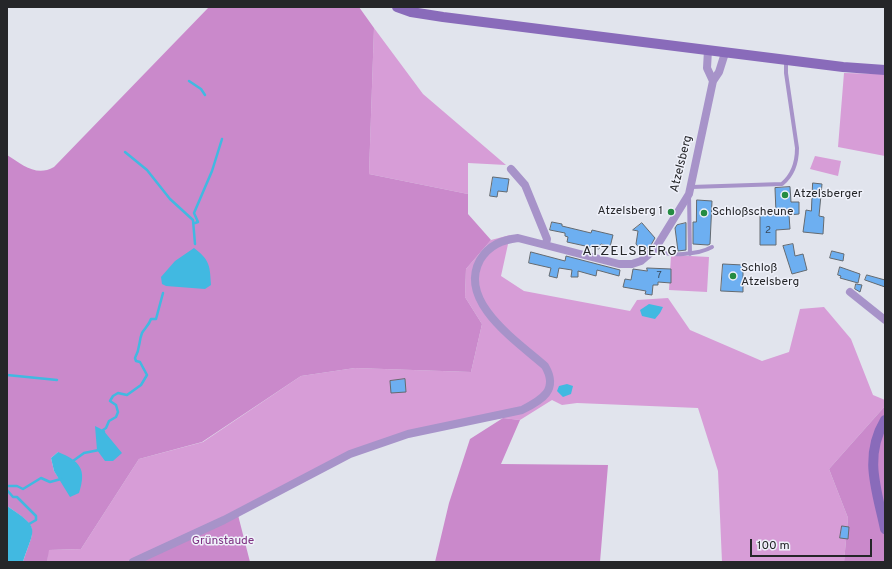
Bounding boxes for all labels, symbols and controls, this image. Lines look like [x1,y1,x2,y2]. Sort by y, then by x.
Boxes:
street label: Atzelsberg [668,134,696,194]
place label: Atzelsberger [793,188,862,202]
marker: Atzelsberger [780,190,790,200]
place label: Atzelsberg 1 [597,205,663,219]
place label: Schloßscheune [712,206,793,220]
marker: Atzelsberg 1 [666,207,676,217]
marker: Schloßscheune [699,208,709,218]
house number: 2 [765,225,771,237]
district label: ATZELSBERG [582,244,678,260]
place label: Schloß Atzelsberg [741,262,799,290]
house number: 7 [656,270,662,282]
marker: Schloß Atzelsberg [728,271,738,281]
scale bar [752,531,874,557]
park label: Grünstaude [192,535,254,549]
text: 100 m [757,538,790,554]

